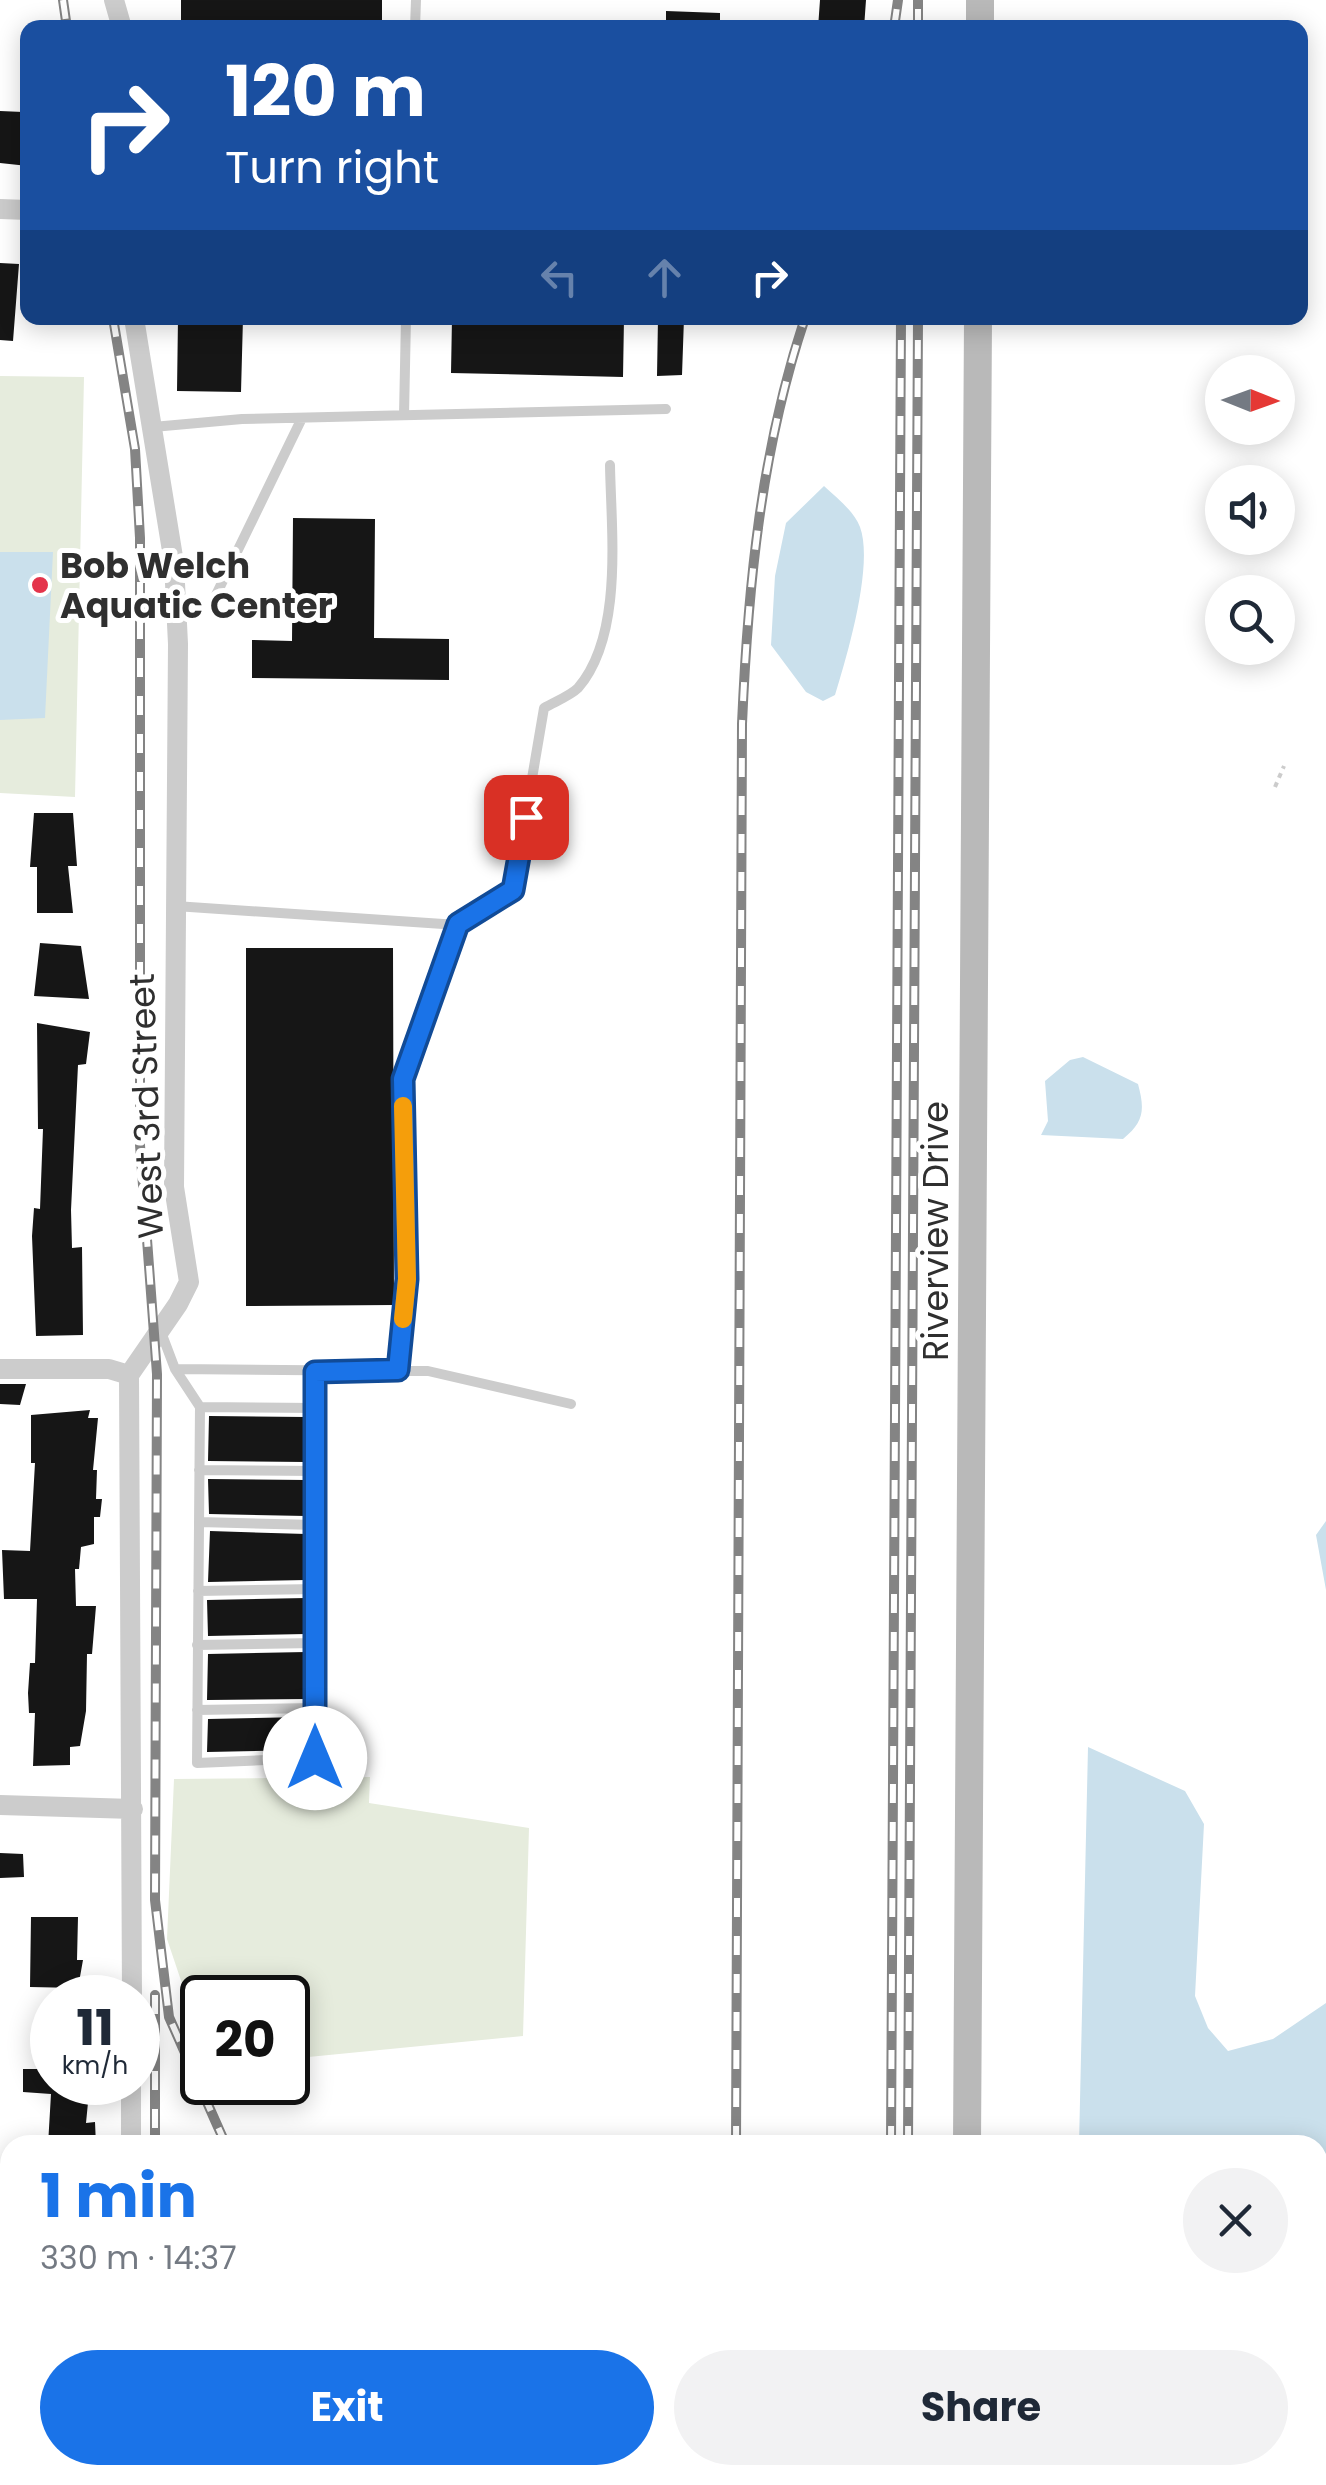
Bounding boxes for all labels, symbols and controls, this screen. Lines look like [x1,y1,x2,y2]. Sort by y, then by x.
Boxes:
text: 120 m [225,42,426,141]
icon: right [60,60,190,190]
text: Turn right [225,136,439,199]
icon: left [532,250,587,305]
icon: ahead [637,250,692,305]
icon: right [742,250,797,305]
north arrow [1205,355,1295,445]
map controls [1205,355,1295,665]
button: sound [1205,465,1295,555]
place label: Bob Welch Aquatic Center [60,541,333,630]
marker: Bob Welch Aquatic Center [29,574,51,596]
button: search [1205,575,1295,665]
pin [484,775,569,860]
icon: arrive [499,790,554,845]
street label: West 3rd Street [117,973,175,1239]
street label: Riverview Drive [911,1101,960,1361]
position arrow [263,1706,367,1810]
speed limit sign: 20 [180,1975,310,2105]
text: 11 [76,1992,114,2063]
text: km/h [62,2048,128,2083]
text: 1 min [40,2154,197,2238]
button: close [1183,2168,1288,2273]
text: 330 m · 14:37 [40,2235,237,2280]
button: Exit [40,2350,654,2465]
button: Share [674,2350,1288,2465]

